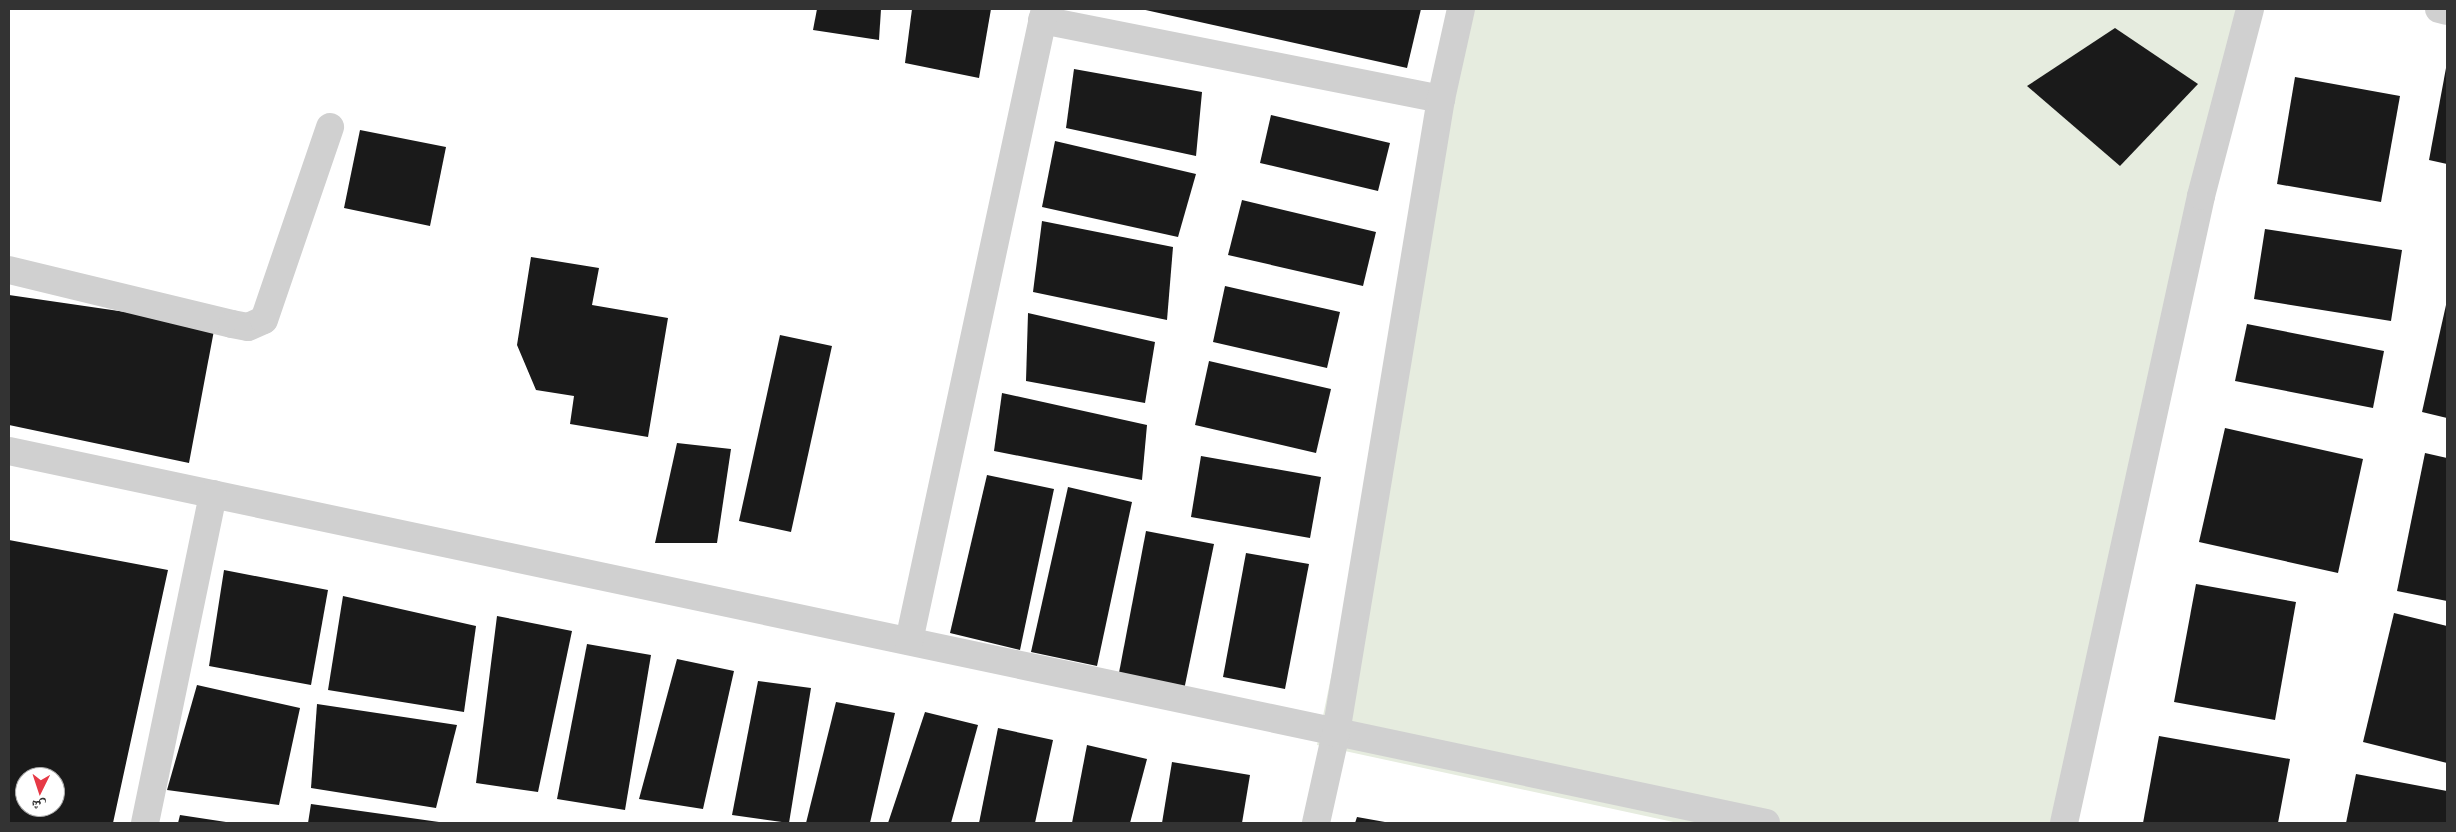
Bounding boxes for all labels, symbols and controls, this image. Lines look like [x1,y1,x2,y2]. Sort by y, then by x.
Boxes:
north arrow [15,767,65,817]
text: ش [31,796,47,816]

